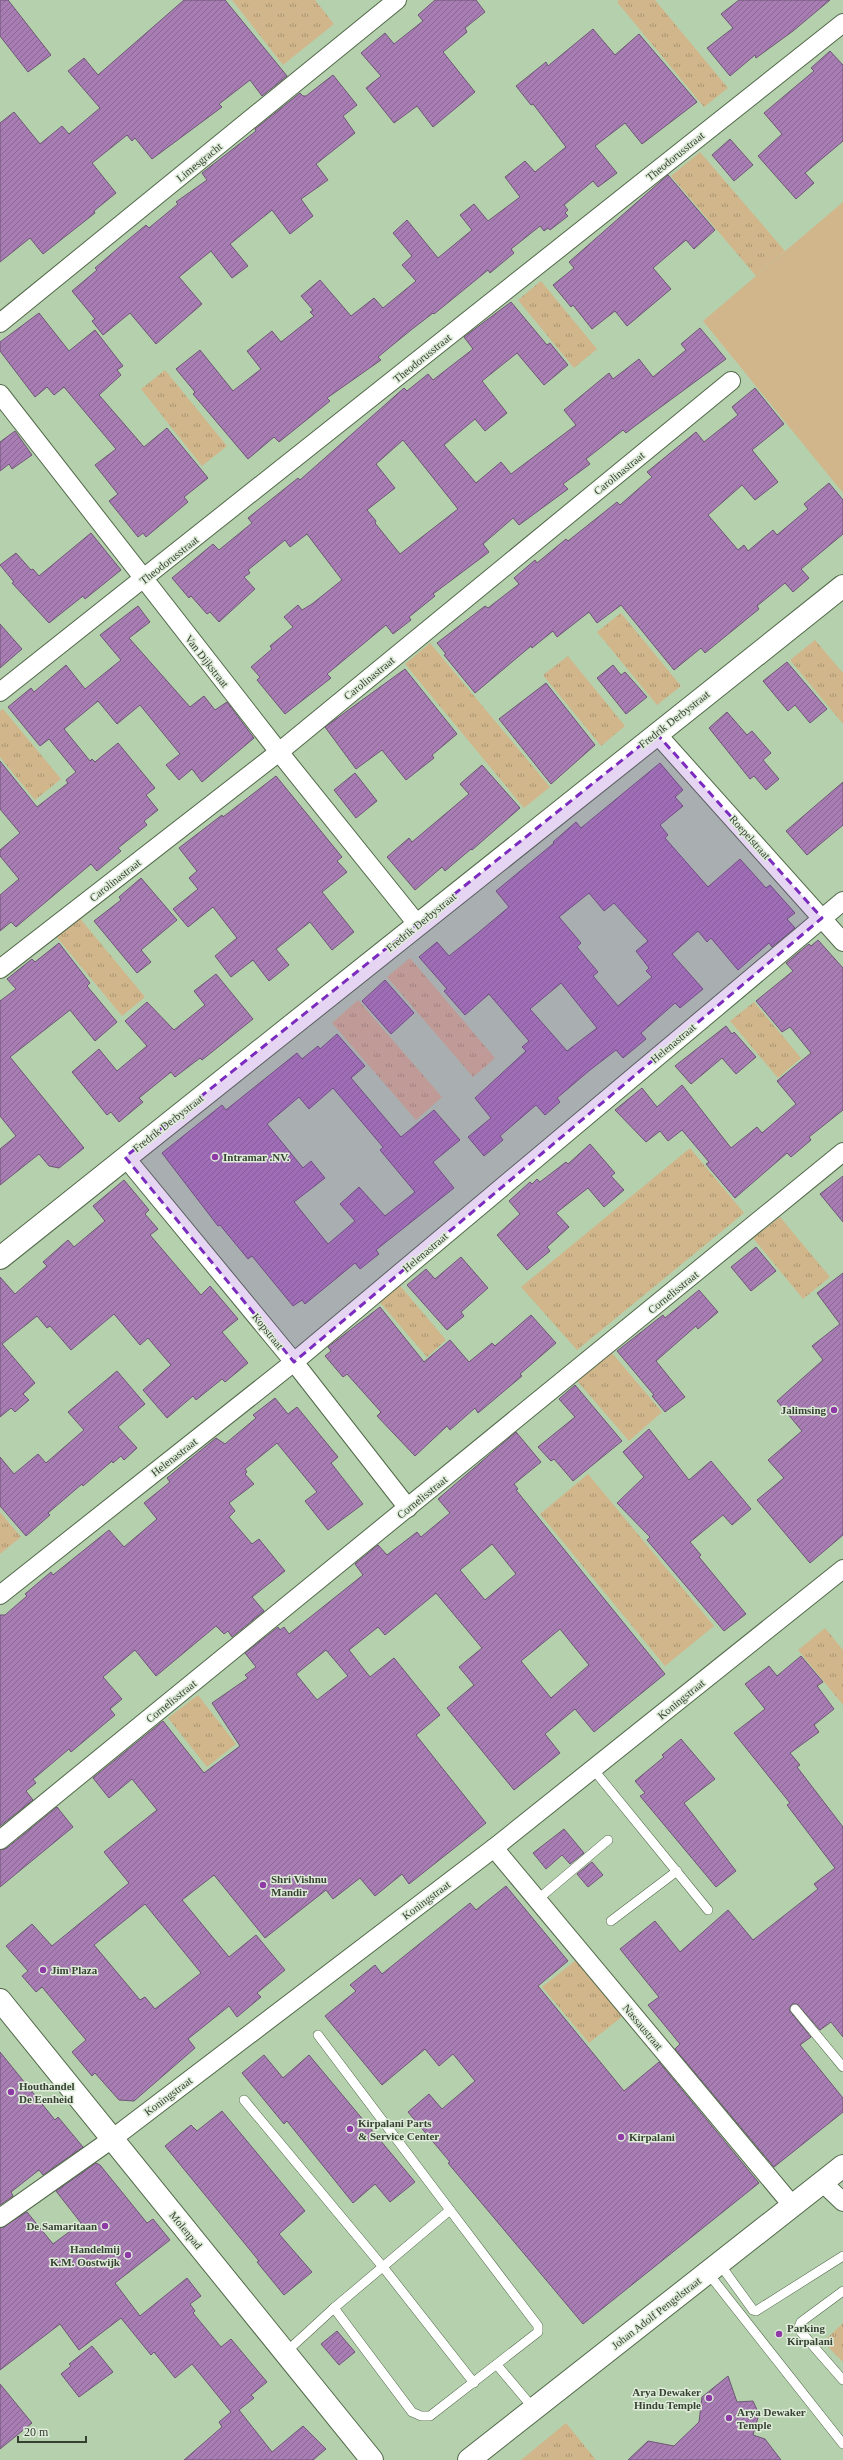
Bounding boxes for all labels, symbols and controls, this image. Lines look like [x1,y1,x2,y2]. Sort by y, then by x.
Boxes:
street label: Theodorusstraat [644,129,706,183]
street label: Limesgracht [174,140,224,184]
street label: Theodorusstraat [391,331,453,385]
street label: Carolinastraat [591,449,647,497]
street label: Theodorusstraat [137,533,201,587]
street label: Van Dijkstraat [183,632,231,690]
street label: Carolinastraat [341,654,397,702]
street label: Fredrik Derbystraat [636,688,712,750]
street label: Roepelstraat [727,813,773,861]
street label: Carolinastraat [87,856,143,904]
street label: Fredrik Derbystraat [384,890,458,954]
street label: Helenastraat [648,1021,698,1065]
street label: Fredrik Derbystraat [130,1092,206,1154]
place label: Intramar .NV. [223,1151,290,1163]
marker: Intramar .NV. [210,1152,220,1162]
street label: Helenastraat [400,1230,450,1274]
street label: Cornelisstraat [645,1268,701,1316]
street label: Kopstraat [250,1311,286,1351]
place label: Jalimsing [781,1404,826,1416]
marker: Jalimsing [829,1405,839,1415]
street label: Helenastraat [149,1435,199,1479]
street label: Cornelisstraat [394,1473,450,1521]
street label: Koningstraat [655,1676,707,1722]
street label: Cornelisstraat [143,1677,199,1725]
place label: Shri Vishnu Mandir [271,1873,327,1898]
street label: Koningstraat [400,1878,452,1922]
marker: Shri Vishnu Mandir [258,1880,268,1890]
place label: Jim Plaza [51,1964,98,1976]
marker: Jim Plaza [38,1965,48,1975]
street label: Nassaustraat [621,2002,665,2052]
street label: Koningstraat [142,2074,194,2118]
place label: Houthandel De Eenheid [19,2080,75,2105]
marker: Houthandel De Eenheid [6,2087,16,2097]
place label: Kirpalani Parts & Service Center [358,2117,439,2142]
marker: Kirpalani Parts & Service Center [345,2124,355,2134]
place label: Kirpalani [629,2131,675,2143]
marker: Kirpalani [616,2132,626,2142]
street label: Molenpad [167,2209,205,2251]
place label: De Samaritaan [26,2220,97,2232]
marker: De Samaritaan [100,2221,110,2231]
place label: Handelmij K.M. Oostwijk [50,2243,121,2268]
marker: Handelmij K.M. Oostwijk [123,2250,133,2260]
street label: Johan Adolf Pengelstraat [609,2274,703,2352]
place label: Parking Kirpalani [787,2322,833,2347]
marker: Parking Kirpalani [774,2329,784,2339]
place label: Arya Dewaker Hindu Temple [632,2386,701,2411]
marker: Arya Dewaker Hindu Temple [704,2393,714,2403]
place label: Arya Dewaker Temple [737,2406,806,2431]
marker: Arya Dewaker Temple [724,2413,734,2423]
scale bar [18,2418,86,2444]
text: 20 m [24,2425,49,2439]

